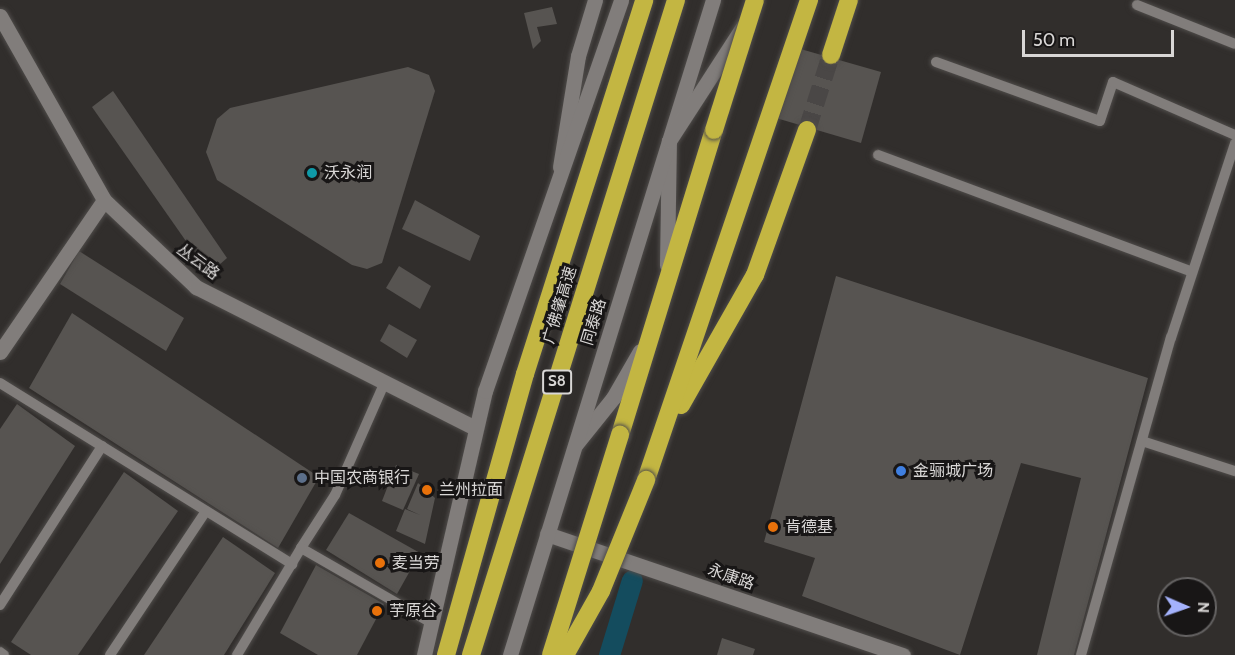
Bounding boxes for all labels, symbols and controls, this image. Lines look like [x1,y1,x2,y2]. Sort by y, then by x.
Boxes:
scale bar [1025,18,1176,56]
text: 50 m [1033,29,1075,51]
place label: 沃永润 [324,163,372,183]
marker: 沃永润 [305,166,319,180]
street label: 丛云路 [173,240,223,284]
street label: 广佛肇高速 [539,264,581,346]
street label: 同泰路 [578,296,610,348]
road number: S8 [542,370,572,394]
place label: 金骊城广场 [913,461,993,481]
marker: 金骊城广场 [894,464,908,478]
place label: 中国农商银行 [314,468,410,488]
marker: 中国农商银行 [295,471,309,485]
place label: 兰州拉面 [439,480,503,500]
marker: 兰州拉面 [420,483,434,497]
place label: 肯德基 [785,517,833,537]
marker: 肯德基 [766,520,780,534]
place label: 麦当劳 [392,553,440,573]
marker: 麦当劳 [373,556,387,570]
street label: 永康路 [705,560,757,594]
north arrow [1157,577,1217,637]
place label: 芋原谷 [389,601,437,621]
text: N [1194,602,1213,614]
marker: 芋原谷 [370,604,384,618]

